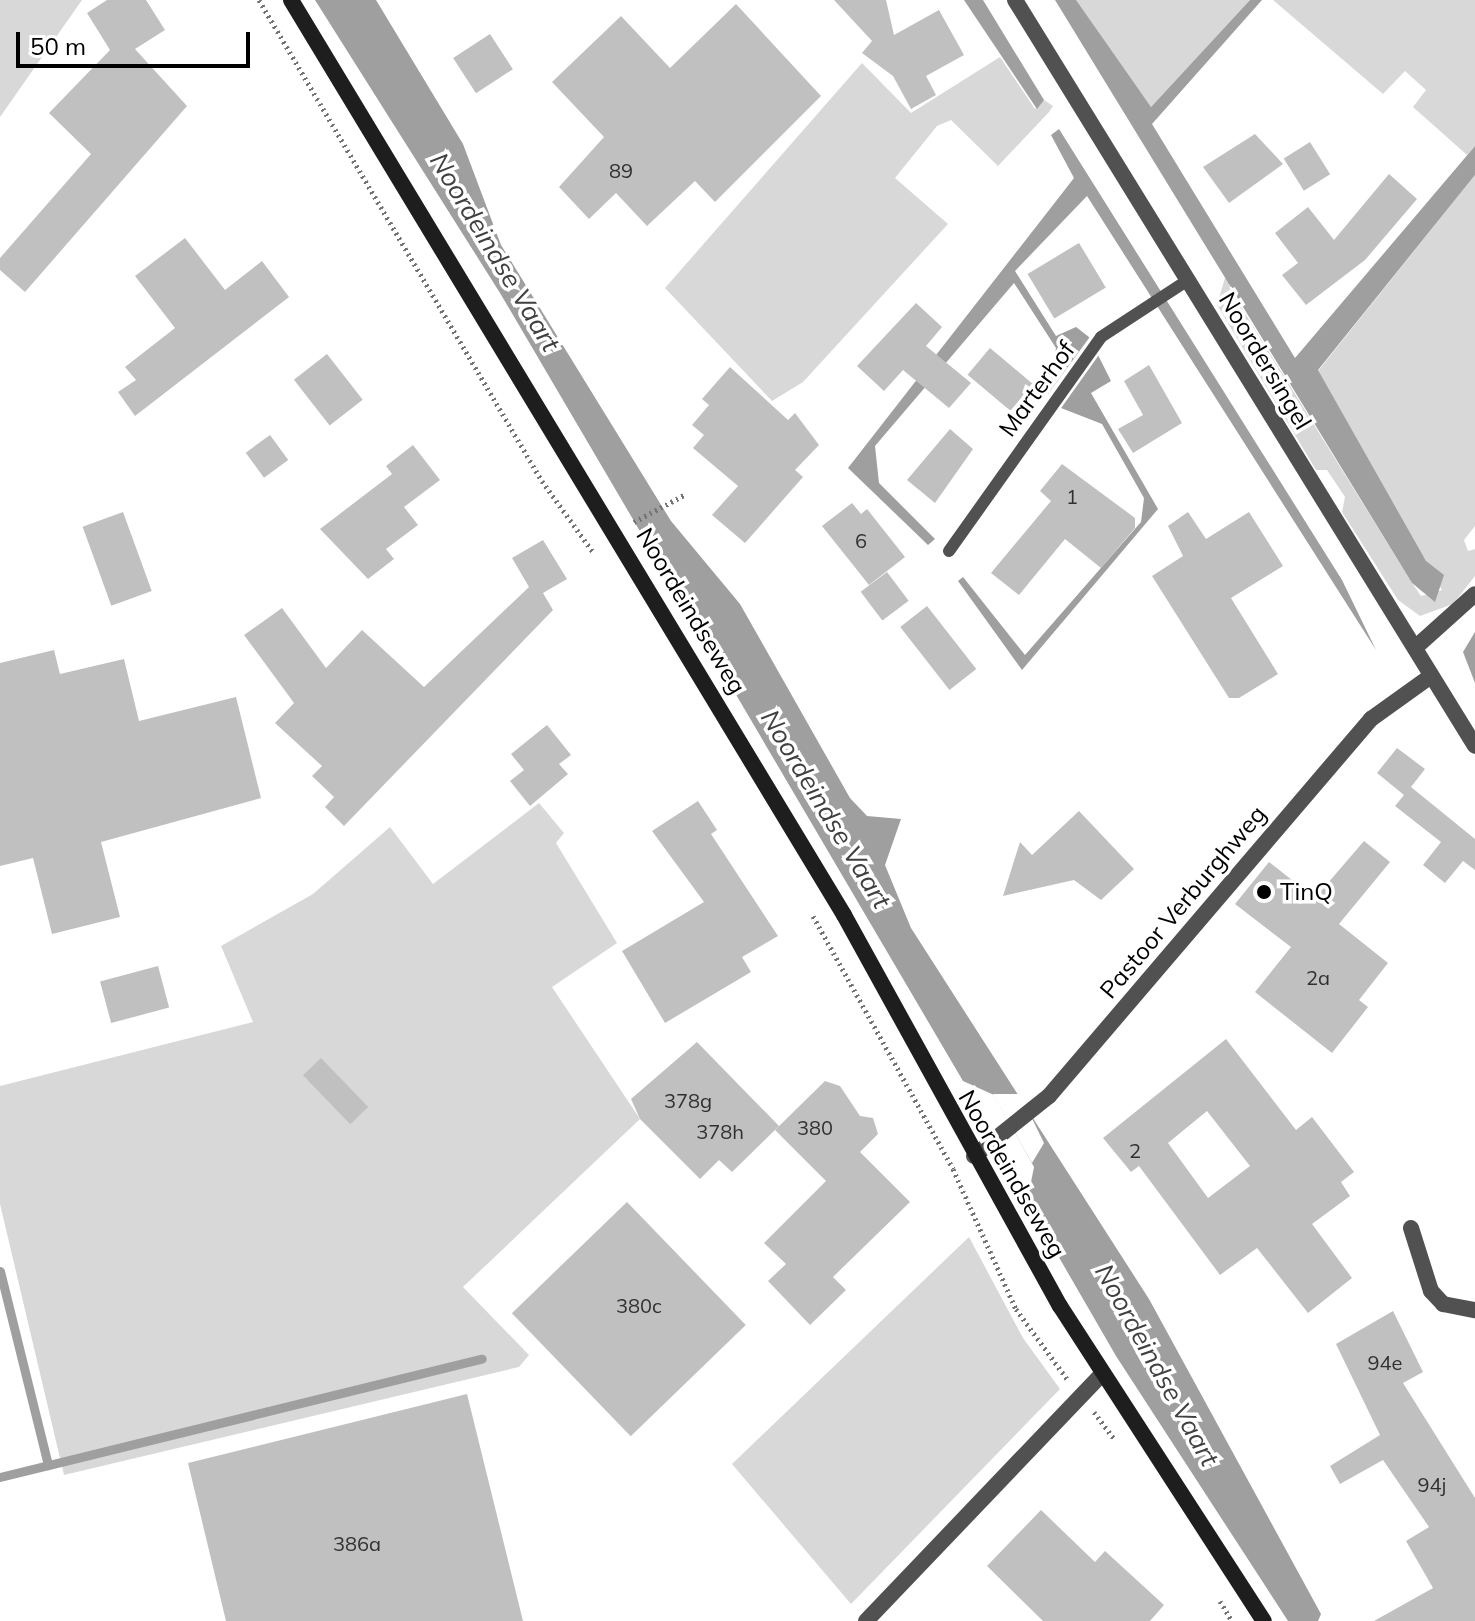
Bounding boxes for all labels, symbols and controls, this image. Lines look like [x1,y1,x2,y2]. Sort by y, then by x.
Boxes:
scale bar [20,16,254,66]
text: 50 m [30,31,86,61]
water label: Noordeindse Vaart [423,147,567,357]
house number: 89 [609,158,633,182]
street label: Noordersingel [1213,287,1317,435]
street label: Marterhof [993,336,1081,442]
house number: 1 [1066,484,1078,508]
street label: Noordeindseweg [630,523,752,699]
house number: 6 [855,528,867,552]
water label: Noordeindse Vaart [754,704,898,914]
street label: Pastoor Verburghweg [1094,800,1272,1004]
place label: TinQ [1280,878,1333,906]
marker: TinQ [1255,883,1273,901]
house number: 2a [1306,965,1330,989]
street label: Noordeindseweg [952,1085,1072,1263]
house number: 378g [664,1088,712,1112]
house number: 380 [797,1115,833,1139]
house number: 378h [696,1119,744,1143]
house number: 2 [1129,1138,1141,1162]
water label: Noordeindse Vaart [1089,1259,1225,1471]
house number: 380c [616,1293,662,1317]
house number: 94e [1368,1350,1402,1374]
house number: 94j [1418,1472,1446,1496]
house number: 386a [333,1531,381,1555]

